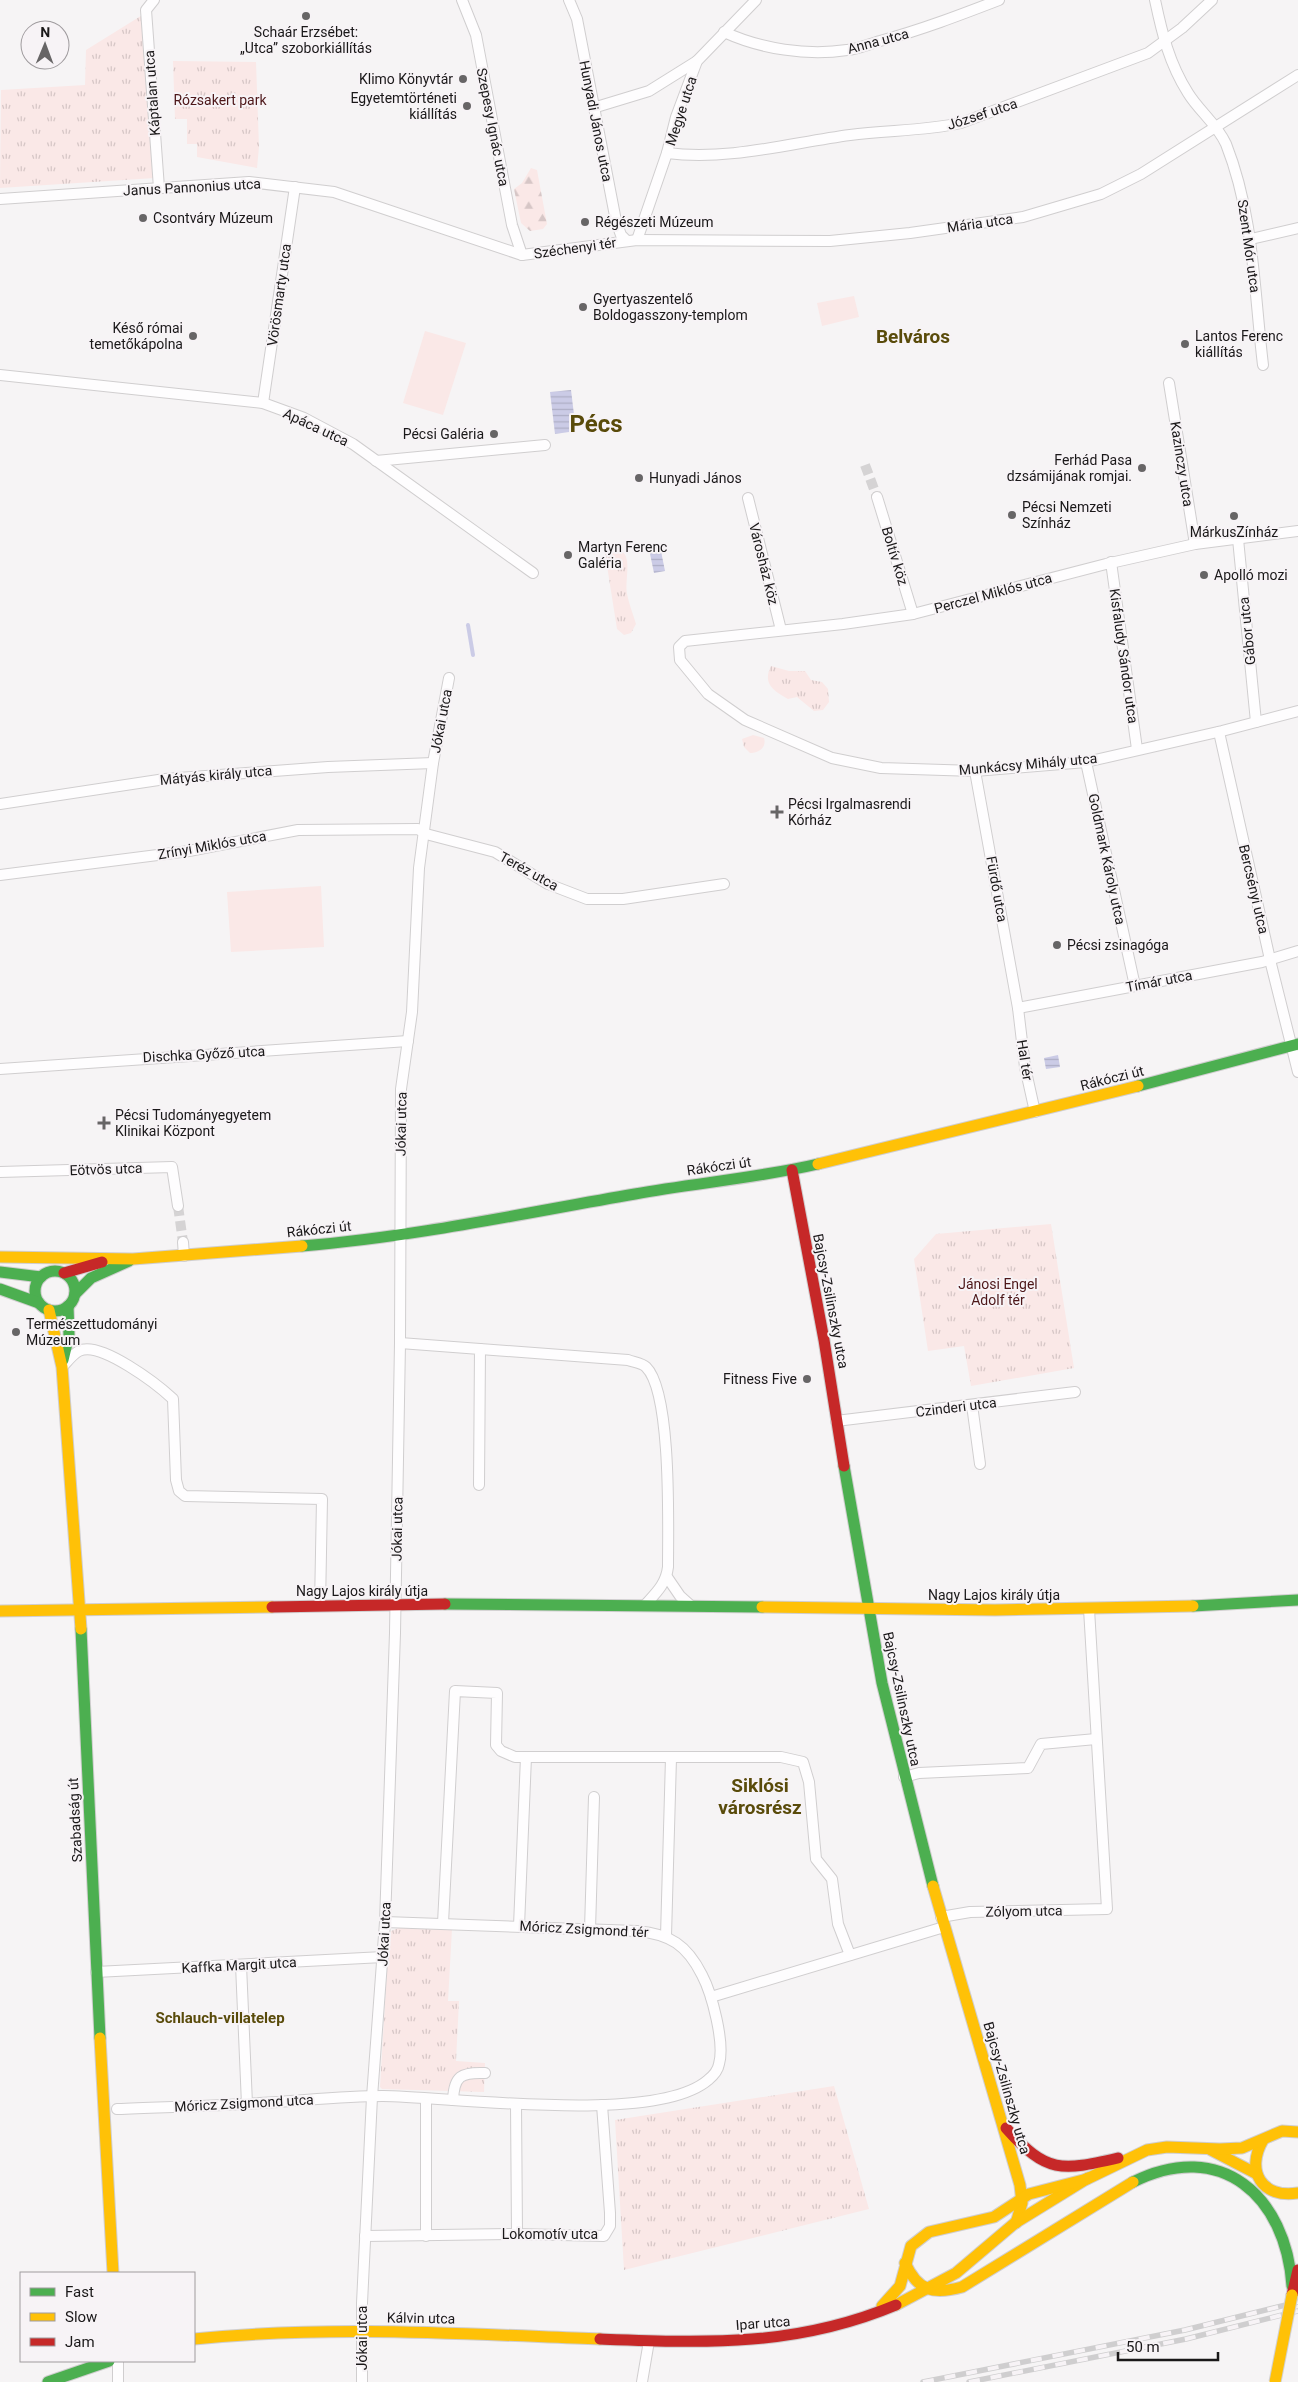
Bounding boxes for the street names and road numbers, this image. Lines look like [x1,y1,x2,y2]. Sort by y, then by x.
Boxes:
street label: Anna utca [846,25,910,57]
street label: Káptalan utca [141,50,163,136]
street label: Hunyadi János utca [576,59,616,183]
street label: Szepesy Ignác utca [474,66,512,188]
street label: Megye utca [662,74,700,148]
street label: József utca [945,95,1019,133]
street label: Janus Pannonius utca [123,175,261,199]
street label: Szent Mór utca [1235,198,1263,294]
street label: Mária utca [946,210,1014,236]
street label: Széchenyi tér [533,234,617,262]
street label: Vörösmarty utca [264,243,294,347]
street label: Apáca utca [281,405,351,449]
street label: Kazinczy utca [1167,420,1197,508]
street label: Városház köz [746,521,782,607]
street label: Boltív köz [879,525,911,587]
street label: Perczel Miklós utca [932,570,1054,616]
street label: Kisfaludy Sándor utca [1107,588,1141,724]
street label: Gábor utca [1235,596,1259,666]
street label: Jókai utca [427,688,455,754]
street label: Munkácsy Mihály utca [958,750,1098,778]
street label: Mátyás király utca [159,762,273,788]
street label: Goldmark Károly utca [1085,792,1129,926]
street label: Zrínyi Miklós utca [157,828,267,862]
street label: Bercsényi utca [1236,843,1272,935]
street label: Teréz utca [497,848,561,894]
street label: Fürdő utca [983,855,1011,923]
street label: Tímár utca [1125,967,1193,995]
street label: Hal tér [1014,1038,1036,1082]
street label: Dischka Győző utca [142,1043,266,1065]
street label: Rákóczi út [1079,1062,1146,1094]
street label: Jókai utca [392,1092,410,1156]
street label: Rákóczi út [686,1154,753,1178]
street label: Eötvös utca [69,1160,143,1178]
street label: Rákóczi út [286,1218,352,1240]
street label: Bajcsy-Zsilinszky utca [810,1232,852,1370]
street label: Czinderi utca [915,1394,997,1420]
street label: Jókai utca [388,1497,406,1561]
street label: Nagy Lajos király útja [296,1583,428,1599]
street label: Nagy Lajos király útja [928,1587,1060,1603]
street label: Bajcsy-Zsilinszky utca [880,1630,924,1768]
street label: Szabadság út [65,1777,85,1863]
street label: Jókai utca [374,1901,394,1967]
street label: Zólyom utca [985,1902,1063,1920]
street label: Móricz Zsigmond tér [519,1918,649,1940]
street label: Kaffka Margit utca [181,1954,297,1976]
street label: Bajcsy-Zsilinszky utca [980,2020,1034,2156]
street label: Móricz Zsigmond utca [174,2091,314,2115]
street label: Lokomotív utca [502,2226,598,2242]
street label: Jókai utca [354,2306,370,2370]
street label: Kálvin utca [387,2309,455,2327]
street label: Ipar utca [735,2313,791,2333]

